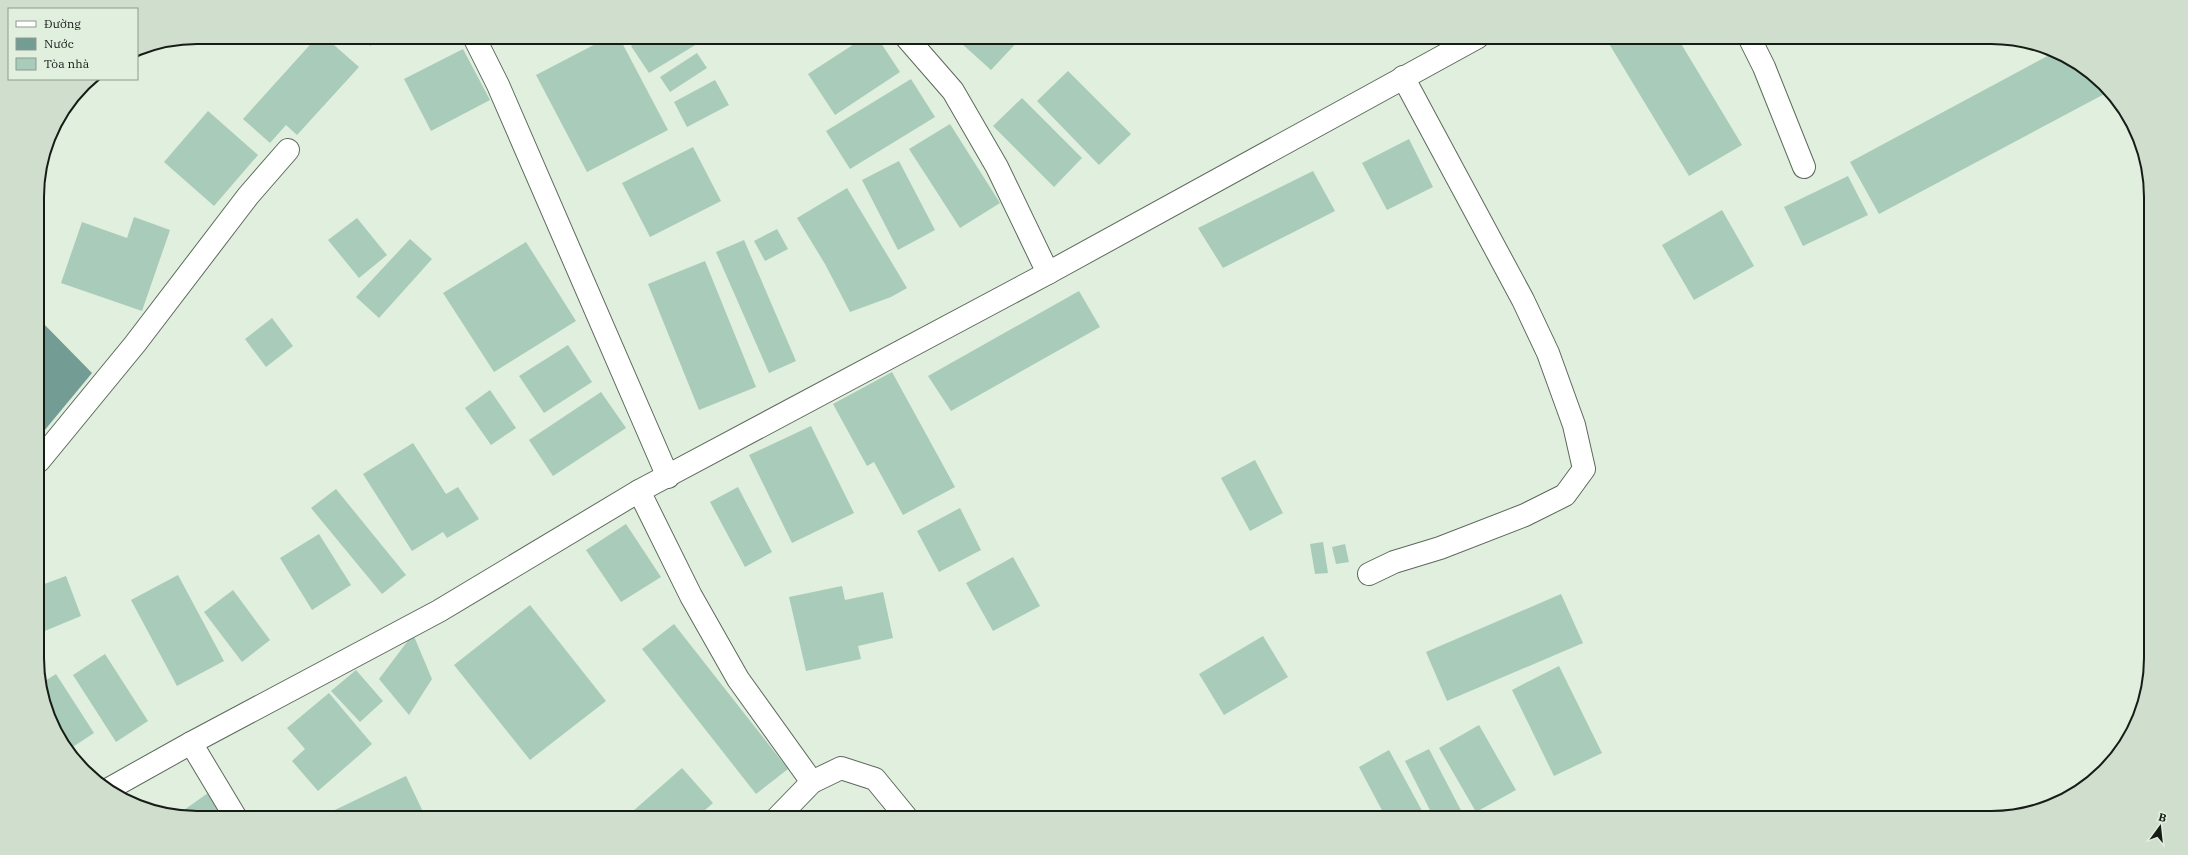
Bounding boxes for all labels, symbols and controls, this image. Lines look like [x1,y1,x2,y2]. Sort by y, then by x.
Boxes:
legend [8,8,138,80]
text: Đường [44,16,81,31]
text: Nước [44,36,74,51]
text: Tòa nhà [44,56,90,71]
north arrow [2140,807,2180,847]
text: B [2157,810,2168,825]

